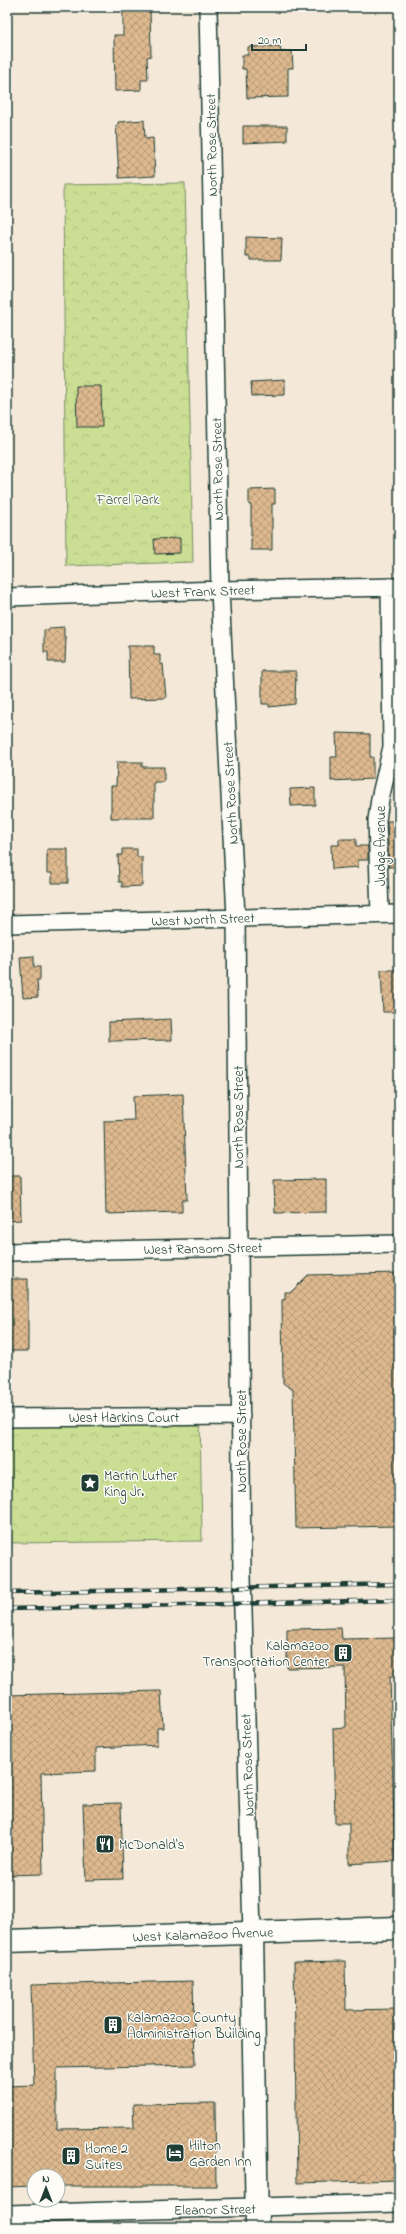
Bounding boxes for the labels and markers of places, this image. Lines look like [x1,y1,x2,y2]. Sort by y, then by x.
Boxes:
place label: Martin Luther King Jr. [104,1466,178,1504]
place icon: Martin Luther King Jr. [79,1472,101,1494]
place label: Kalamazoo Transportation Center [202,1636,330,1673]
building icon: Kalamazoo Transportation Center [332,1642,354,1664]
restaurant icon: McDonald's [94,1833,116,1855]
place label: McDonald's [119,1835,185,1856]
place label: Kalamazoo County Administration Building [127,2008,261,2046]
building icon: Kalamazoo County Administration Building [102,2014,124,2036]
place label: Hilton Garden Inn [189,2136,251,2173]
place label: Home 2 Suites [85,2139,128,2176]
hotel icon: Hilton Garden Inn [164,2142,186,2164]
building icon: Home 2 Suites [60,2145,82,2167]

